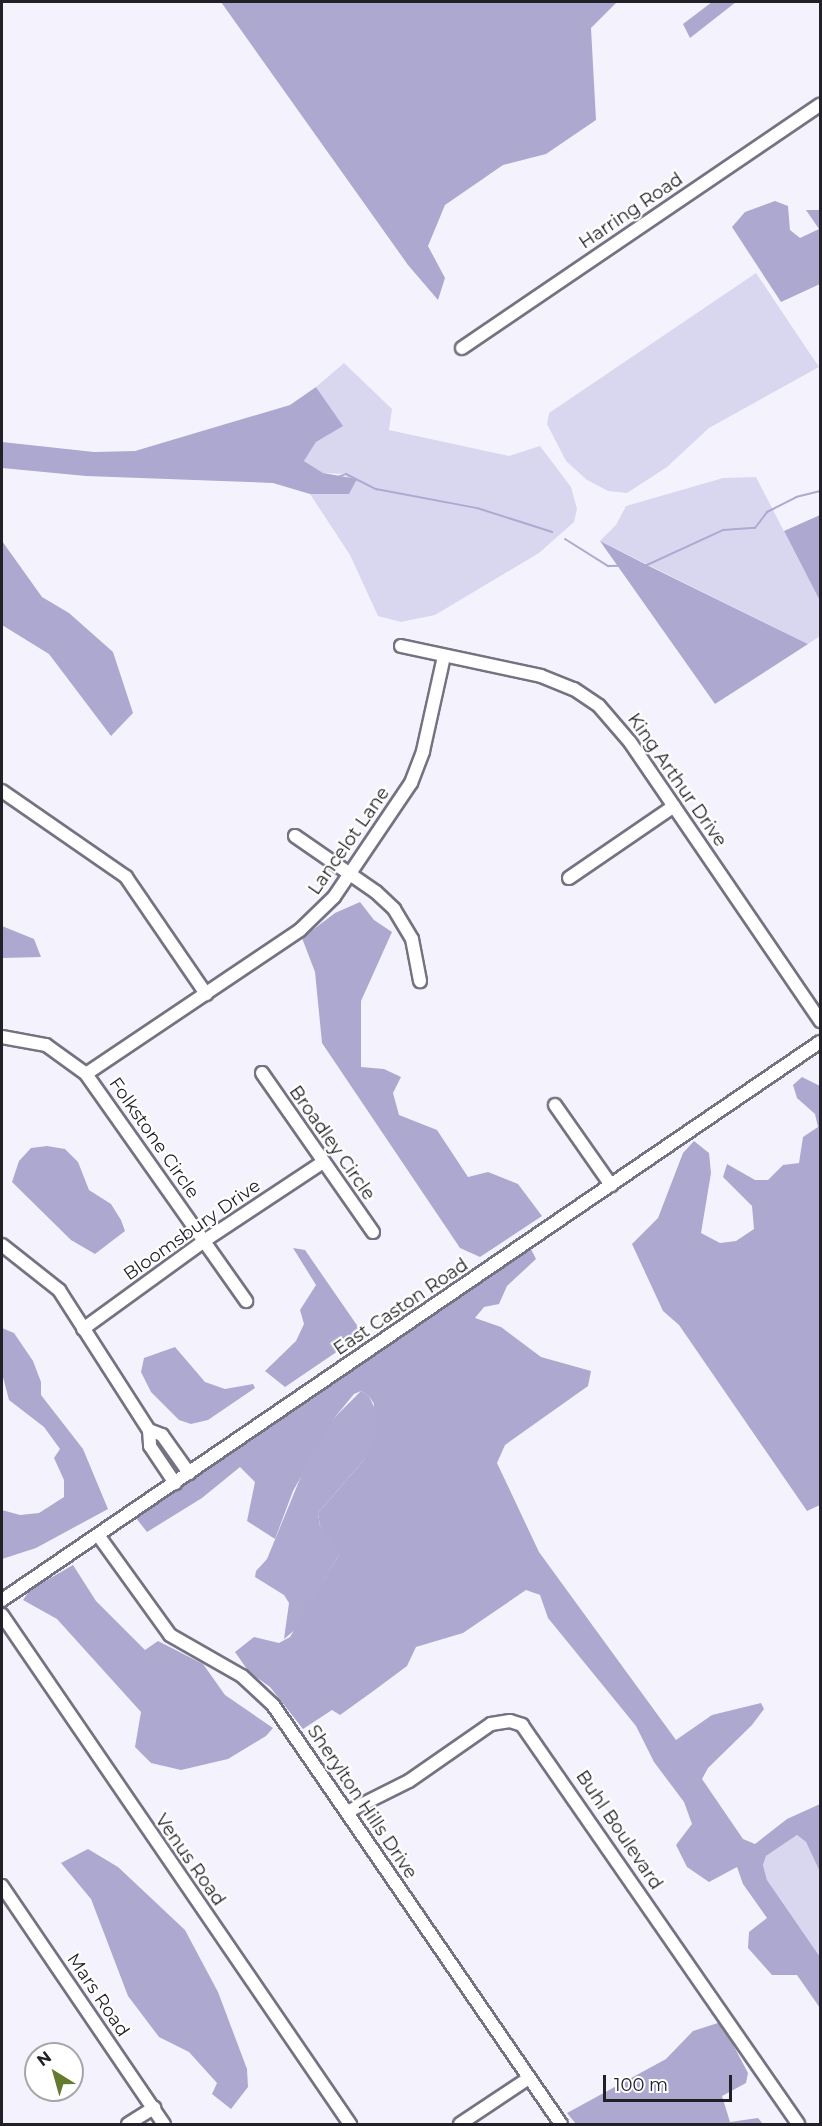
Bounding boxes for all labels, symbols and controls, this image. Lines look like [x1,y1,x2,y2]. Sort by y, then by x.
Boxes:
street label: Harring Road [575,168,687,254]
street label: King Arthur Drive [623,709,731,851]
street label: Lancelot Lane [304,783,394,899]
street label: Folkstone Circle [104,1073,204,1203]
street label: Broadley Circle [284,1082,380,1204]
street label: Bloomsbury Drive [120,1175,264,1285]
street label: East Caston Road [330,1254,472,1360]
street label: Sherylton Hills Drive [303,1721,421,1883]
street label: Buhl Boulevard [571,1766,667,1894]
street label: Venus Road [150,1810,230,1910]
street label: Mars Road [62,1949,134,2041]
north arrow [24,2042,84,2102]
text: N [33,2047,55,2070]
scale bar [606,2063,735,2101]
text: 100 m [614,2074,668,2096]

